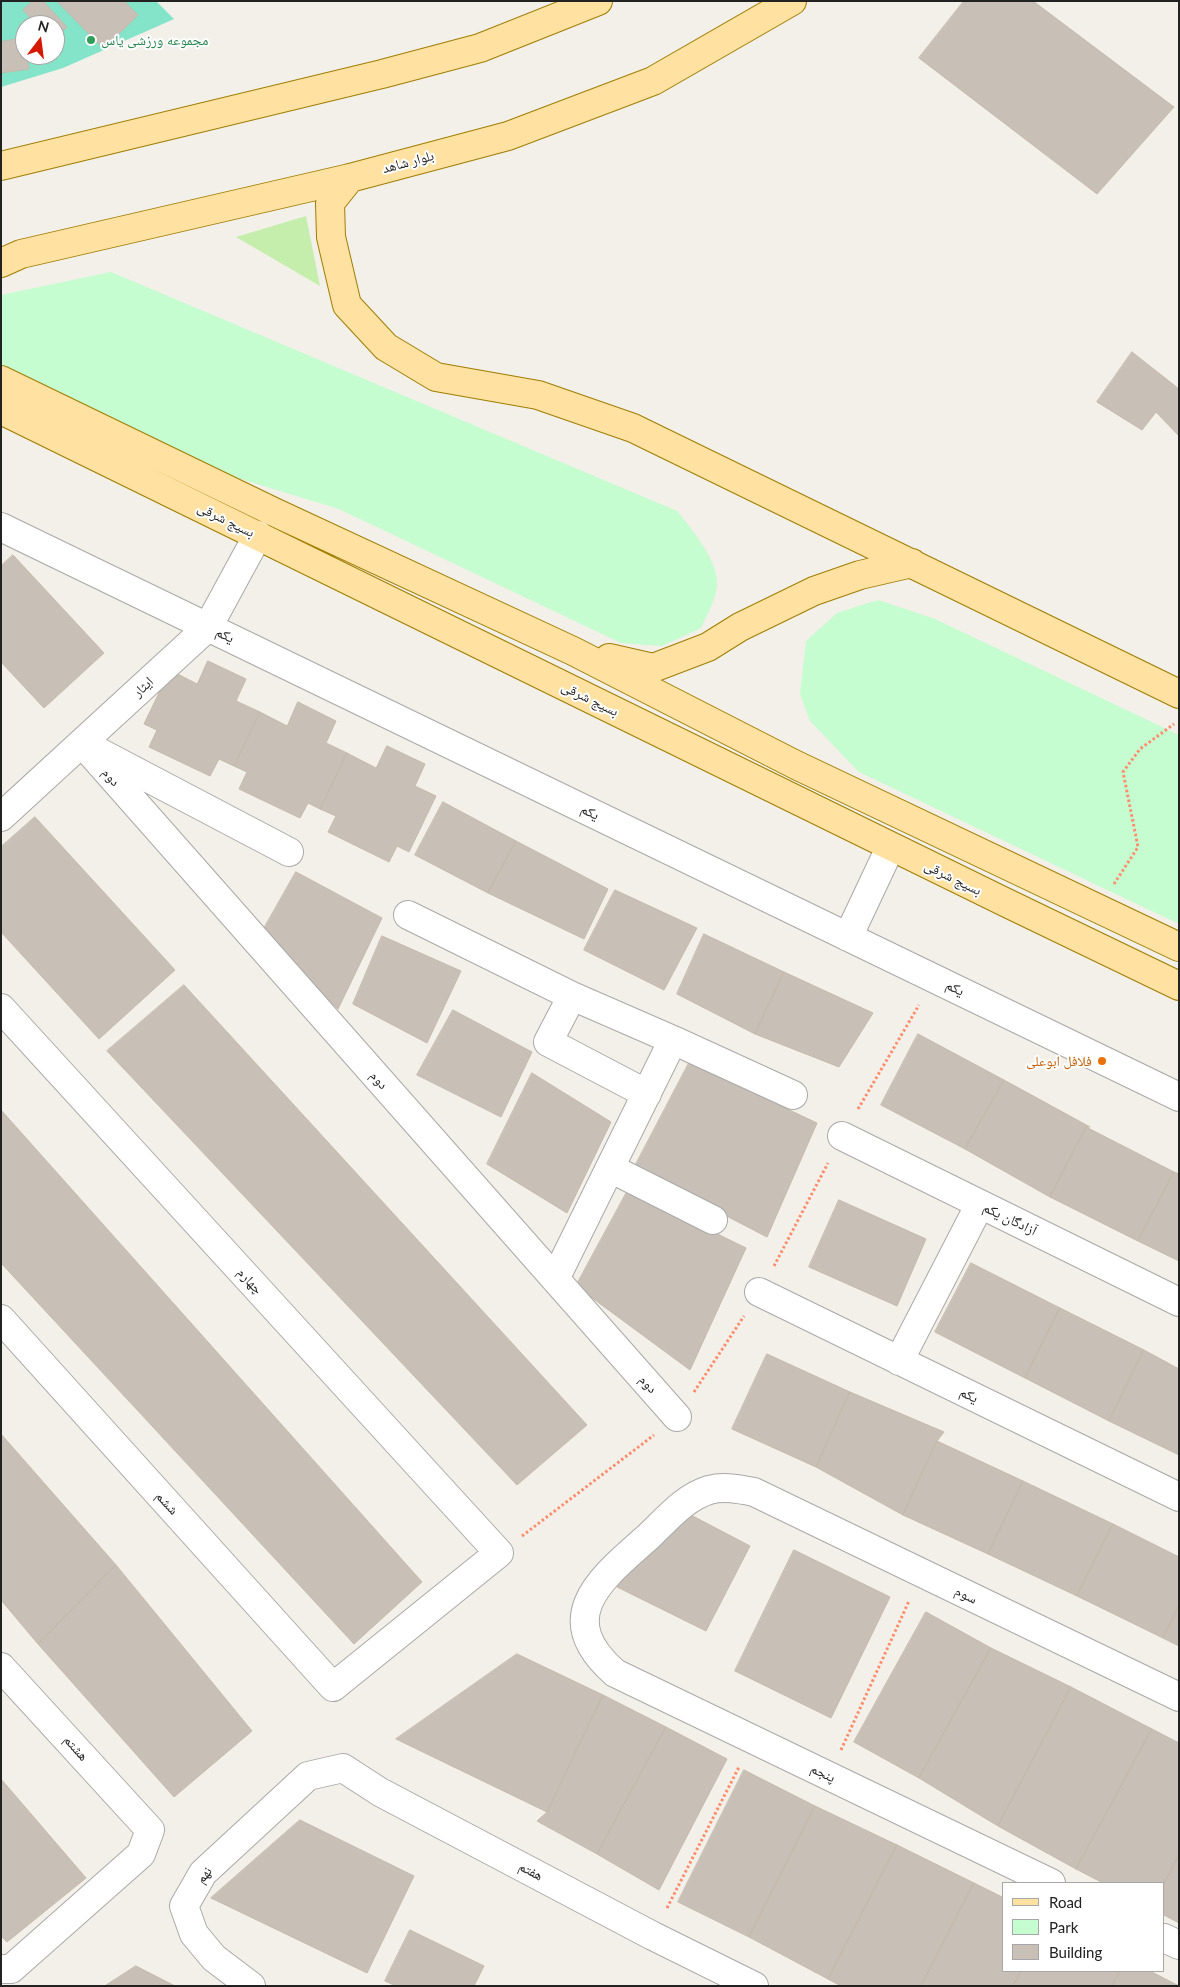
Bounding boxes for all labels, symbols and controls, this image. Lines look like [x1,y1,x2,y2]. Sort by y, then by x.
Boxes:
north arrow [15,15,65,65]
text: N [36,16,51,36]
place label: مجموعه ورزشی یاس [101,32,208,48]
marker: مجموعه ورزشی یاس [85,34,97,46]
street label: بلوار شاهد [380,147,436,177]
street label: بسیج شرقی [195,499,257,541]
street label: یکم [213,623,237,647]
street label: ایثار [129,673,157,701]
street label: بسیج شرقی [559,678,621,720]
street label: دوم [98,764,124,790]
street label: یکم [578,800,602,824]
street label: بسیج شرقی [922,857,984,899]
street label: یکم [943,976,967,1000]
place label: فلافل ابوعلی [1026,1053,1092,1069]
marker: فلافل ابوعلی [1096,1055,1108,1067]
street label: دوم [366,1067,392,1093]
street label: آزادگان یکم [980,1199,1040,1239]
street label: چهارم [234,1264,266,1298]
street label: دوم [635,1371,661,1397]
street label: یکم [957,1383,981,1407]
street label: ششم [152,1488,182,1518]
street label: سوم [952,1582,980,1608]
street label: هشتم [60,1732,92,1764]
street label: پنجم [808,1760,838,1786]
street label: هفتم [516,1858,546,1884]
street label: نهم [192,1863,216,1887]
legend [1002,1882,1165,1972]
text: Road [1049,1893,1082,1911]
text: Park [1049,1918,1078,1936]
text: Building [1049,1943,1102,1961]

